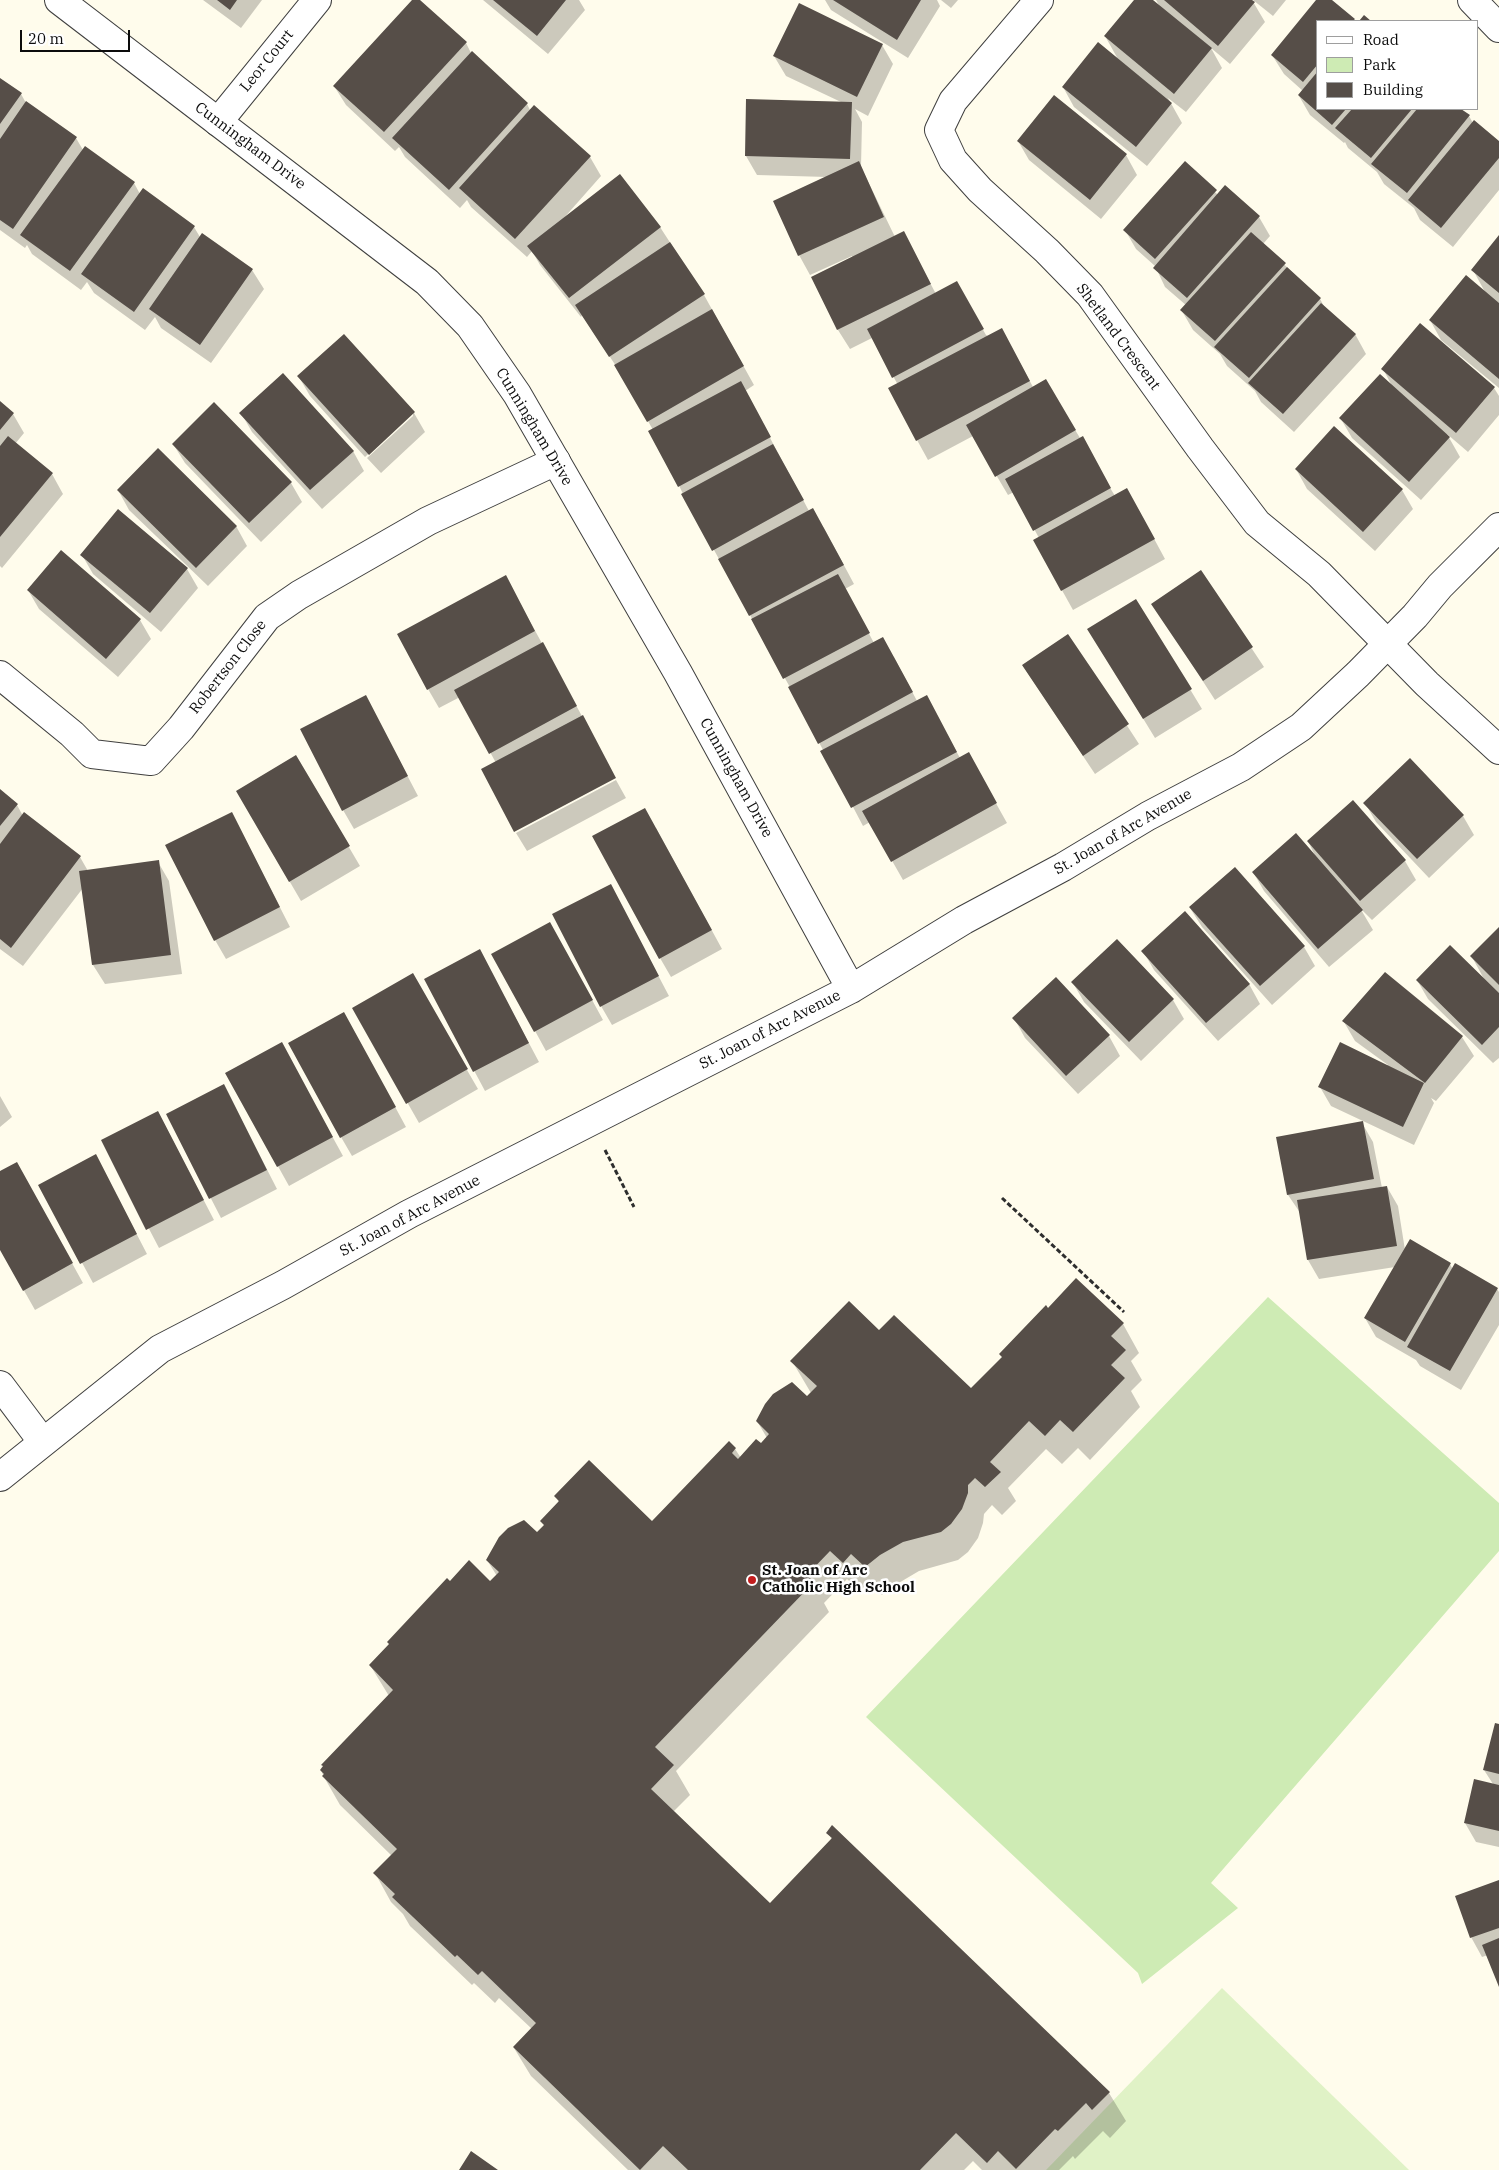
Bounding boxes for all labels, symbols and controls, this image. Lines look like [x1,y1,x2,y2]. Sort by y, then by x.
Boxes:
scale bar [22,20,132,52]
legend [1316,20,1479,110]
street label: Leor Court [236,26,298,96]
text: 20 m [28,29,64,48]
text: Road [1363,30,1399,49]
text: Park [1363,55,1396,74]
text: Building [1363,80,1423,99]
street label: Cunningham Drive [191,99,309,193]
street label: Shetland Crescent [1072,280,1164,394]
street label: Cunningham Drive [492,365,576,489]
street label: Robertson Close [186,616,270,718]
street label: Cunningham Drive [696,715,776,841]
street label: St. Joan of Arc Avenue [1051,785,1195,879]
street label: St. Joan of Arc Avenue [696,987,844,1073]
street label: St. Joan of Arc Avenue [337,1171,483,1261]
place label: St. Joan of Arc Catholic High School [762,1562,915,1597]
marker: St. Joan of Arc Catholic High School [746,1574,758,1586]

